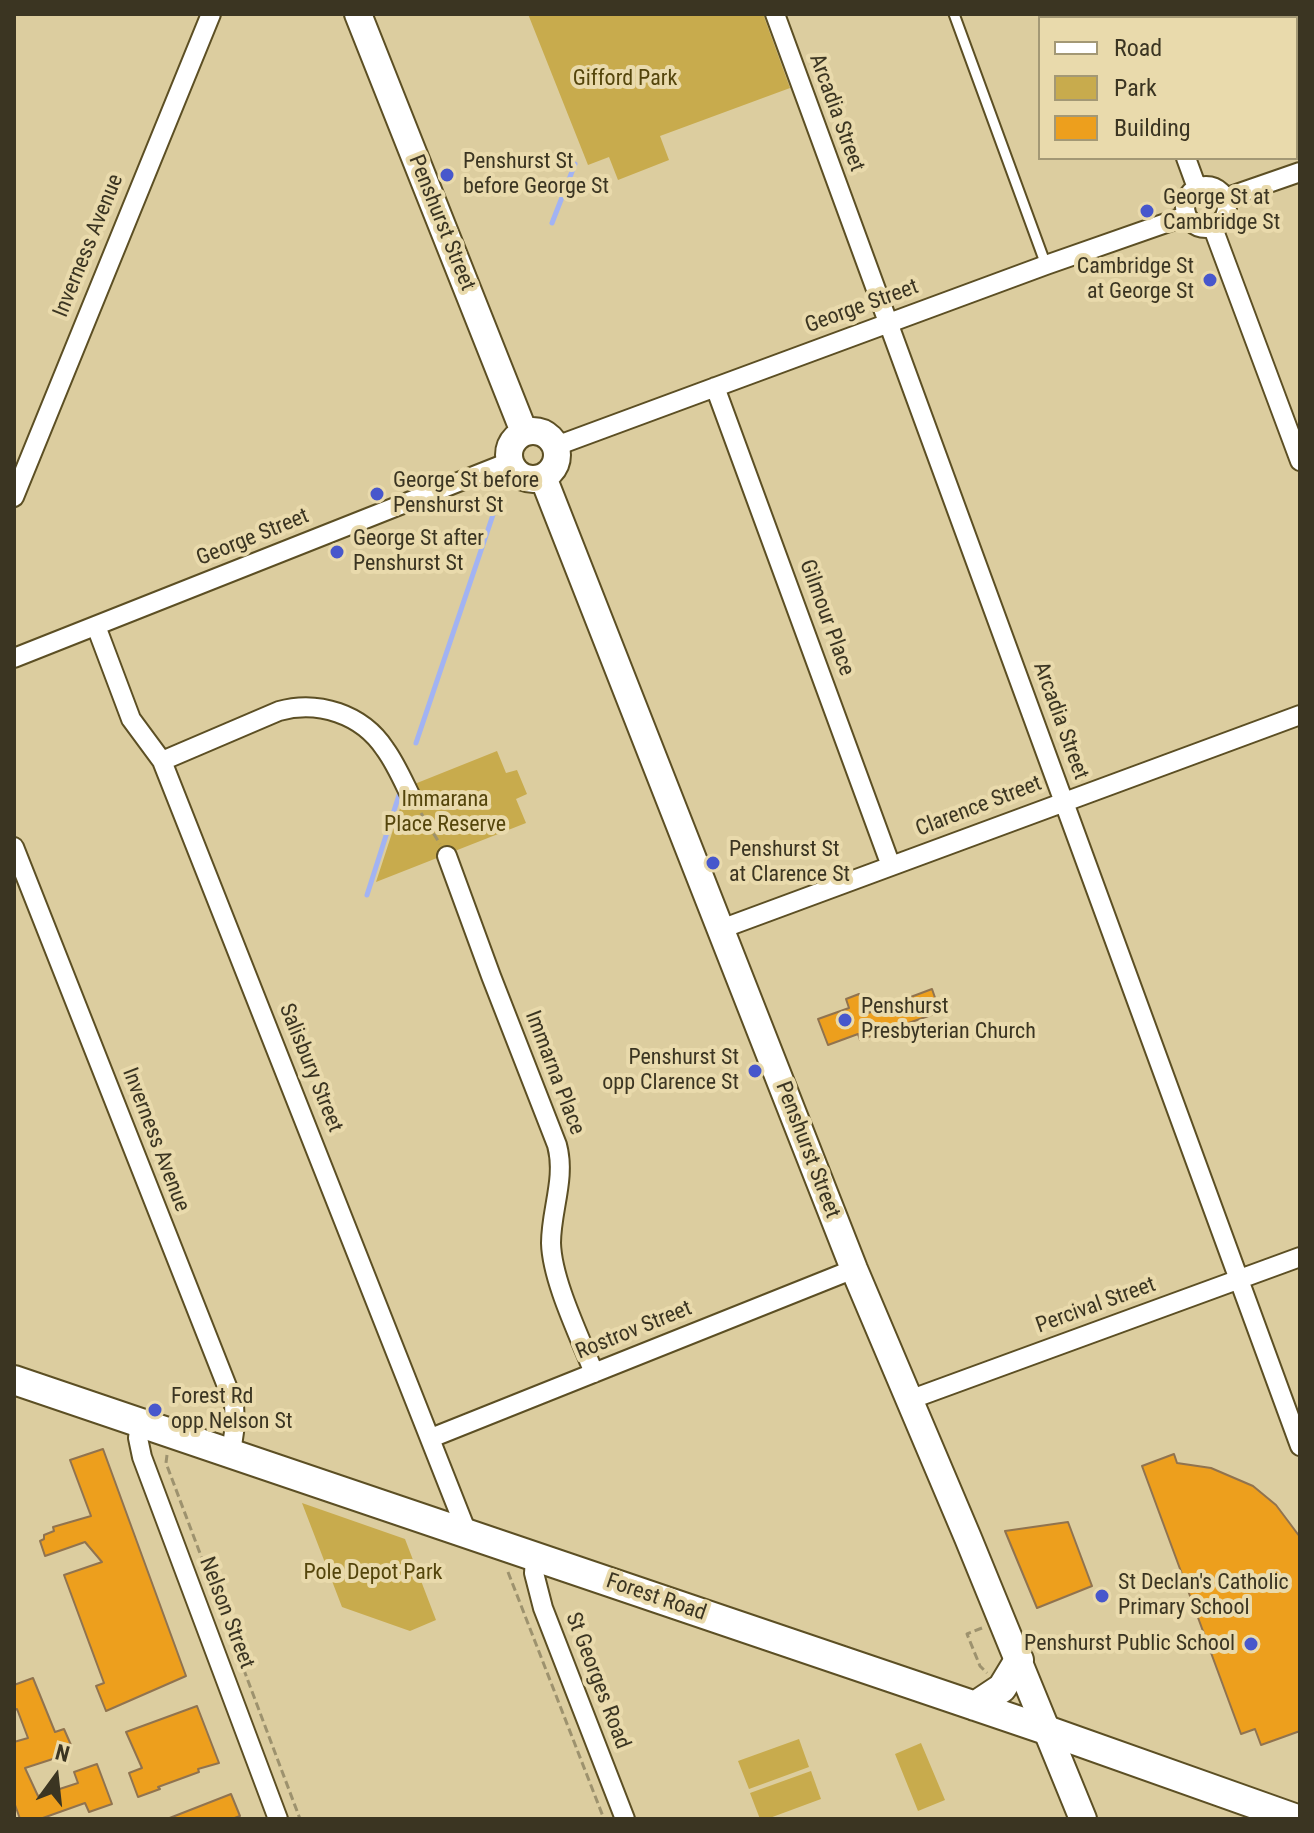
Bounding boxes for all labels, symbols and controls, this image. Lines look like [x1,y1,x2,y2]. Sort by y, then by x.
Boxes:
legend [1038,16,1298,160]
text: Road [1114,34,1162,62]
street label: Arcadia Street [803,51,869,175]
park label: Gifford Park [573,66,677,92]
text: Park [1114,74,1157,102]
text: Building [1114,114,1191,142]
place label: Penshurst St before George St [463,149,609,200]
street label: Penshurst Street [402,151,480,295]
marker: Penshurst St before George St [438,166,456,184]
street label: Inverness Avenue [48,171,130,321]
place label: George St at Cambridge St [1163,185,1280,236]
marker: George St at Cambridge St [1138,202,1156,220]
place label: Cambridge St at George St [1077,254,1194,306]
marker: Cambridge St at George St [1201,271,1219,289]
street label: George Street [802,274,922,340]
place label: George St before Penshurst St [393,468,539,520]
marker: George St before Penshurst St [368,485,386,503]
street label: George Street [193,504,313,572]
place label: George St after Penshurst St [353,526,484,578]
marker: George St after Penshurst St [328,543,346,561]
street label: Gilmour Place [793,556,859,680]
street label: Arcadia Street [1027,659,1093,783]
street label: Clarence Street [912,771,1046,843]
park label: Immarana Place Reserve [384,787,506,838]
place label: Penshurst St at Clarence St [729,837,850,888]
marker: Penshurst St at Clarence St [704,854,722,872]
place label: Penshurst Presbyterian Church [861,994,1036,1046]
street label: Salisbury Street [272,1000,348,1136]
street label: Immarna Place [518,1007,590,1139]
marker: Penshurst Presbyterian Church [836,1011,854,1029]
place label: Penshurst St opp Clarence St [602,1045,739,1096]
marker: Penshurst St opp Clarence St [746,1062,764,1080]
street label: Inverness Avenue [115,1064,195,1216]
street label: Penshurst Street [769,1078,845,1222]
street label: Percival Street [1033,1272,1159,1340]
street label: Rostrov Street [572,1296,696,1366]
place label: Forest Rd opp Nelson St [171,1384,292,1436]
marker: Forest Rd opp Nelson St [146,1401,164,1419]
street label: Nelson Street [193,1554,259,1672]
park label: Pole Depot Park [303,1560,443,1586]
street label: Forest Road [603,1569,709,1627]
place label: St Declan's Catholic Primary School [1118,1570,1289,1622]
marker: St Declan's Catholic Primary School [1093,1587,1111,1605]
street label: St Georges Road [559,1609,635,1753]
place label: Penshurst Public School [1024,1631,1235,1657]
marker: Penshurst Public School [1242,1635,1260,1653]
north arrow [16,1737,96,1817]
text: N [53,1740,72,1767]

